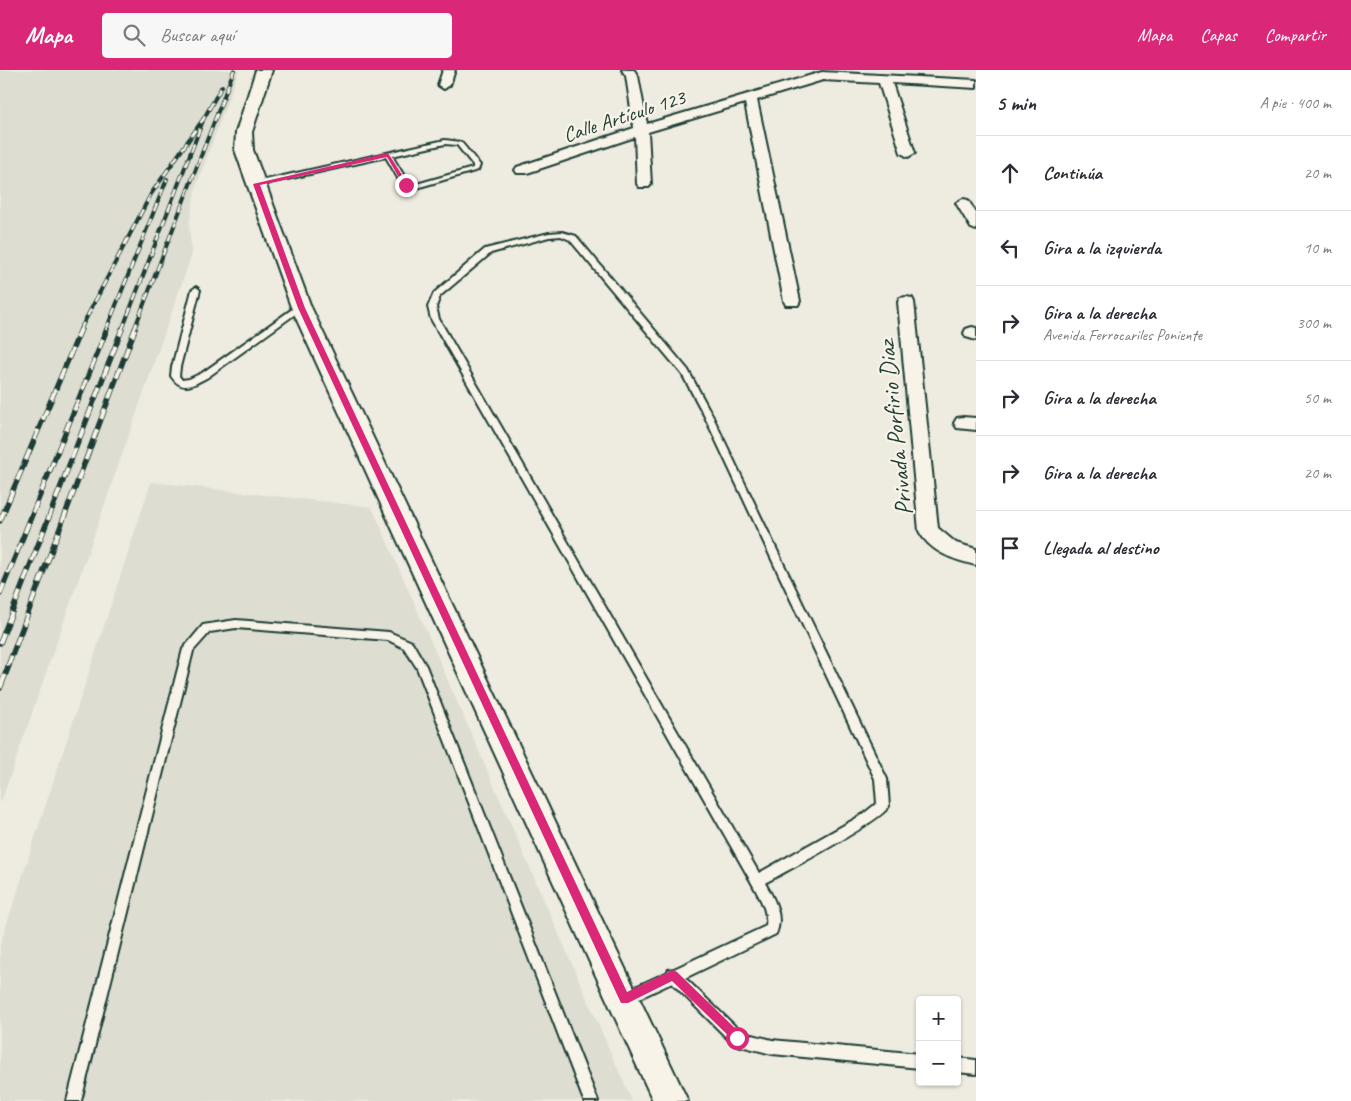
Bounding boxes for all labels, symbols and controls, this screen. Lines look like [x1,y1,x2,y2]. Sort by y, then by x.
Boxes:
search box [102,13,452,58]
text: Mapa [25,20,72,50]
icon: search [120,21,148,49]
text: Buscar aquí [160,23,235,47]
text: Mapa [1137,24,1172,46]
text: Capas [1200,24,1237,46]
text: Compartir [1265,24,1326,46]
street label: Calle Artículo 123 [560,84,690,148]
text: 5 min [996,90,1036,116]
text: A pie · 400 m [1260,93,1331,113]
icon: ahead [996,159,1024,187]
text: Continúa [1043,161,1102,185]
text: 20 m [1304,163,1331,183]
route end [395,174,418,197]
icon: left [996,234,1024,262]
text: Gira a la izquierda [1043,236,1161,260]
text: 10 m [1304,238,1331,258]
text: Gira a la derecha [1043,301,1156,325]
icon: right [996,309,1024,337]
text: 300 m [1297,313,1331,333]
text: Avenida Ferrocariles Poniente [1043,325,1202,345]
street label: Privada Porfirio Diaz [870,336,920,517]
icon: right [996,384,1024,412]
text: Gira a la derecha [1043,386,1156,410]
text: 50 m [1304,388,1331,408]
icon: right [996,459,1024,487]
text: Gira a la derecha [1043,461,1156,485]
text: 20 m [1304,463,1331,483]
icon: arrive [996,534,1024,562]
text: Llegada al destino [1043,536,1159,560]
map controls [916,996,961,1086]
button: + [916,996,961,1041]
route start [726,1027,749,1050]
button: − [916,1041,961,1086]

